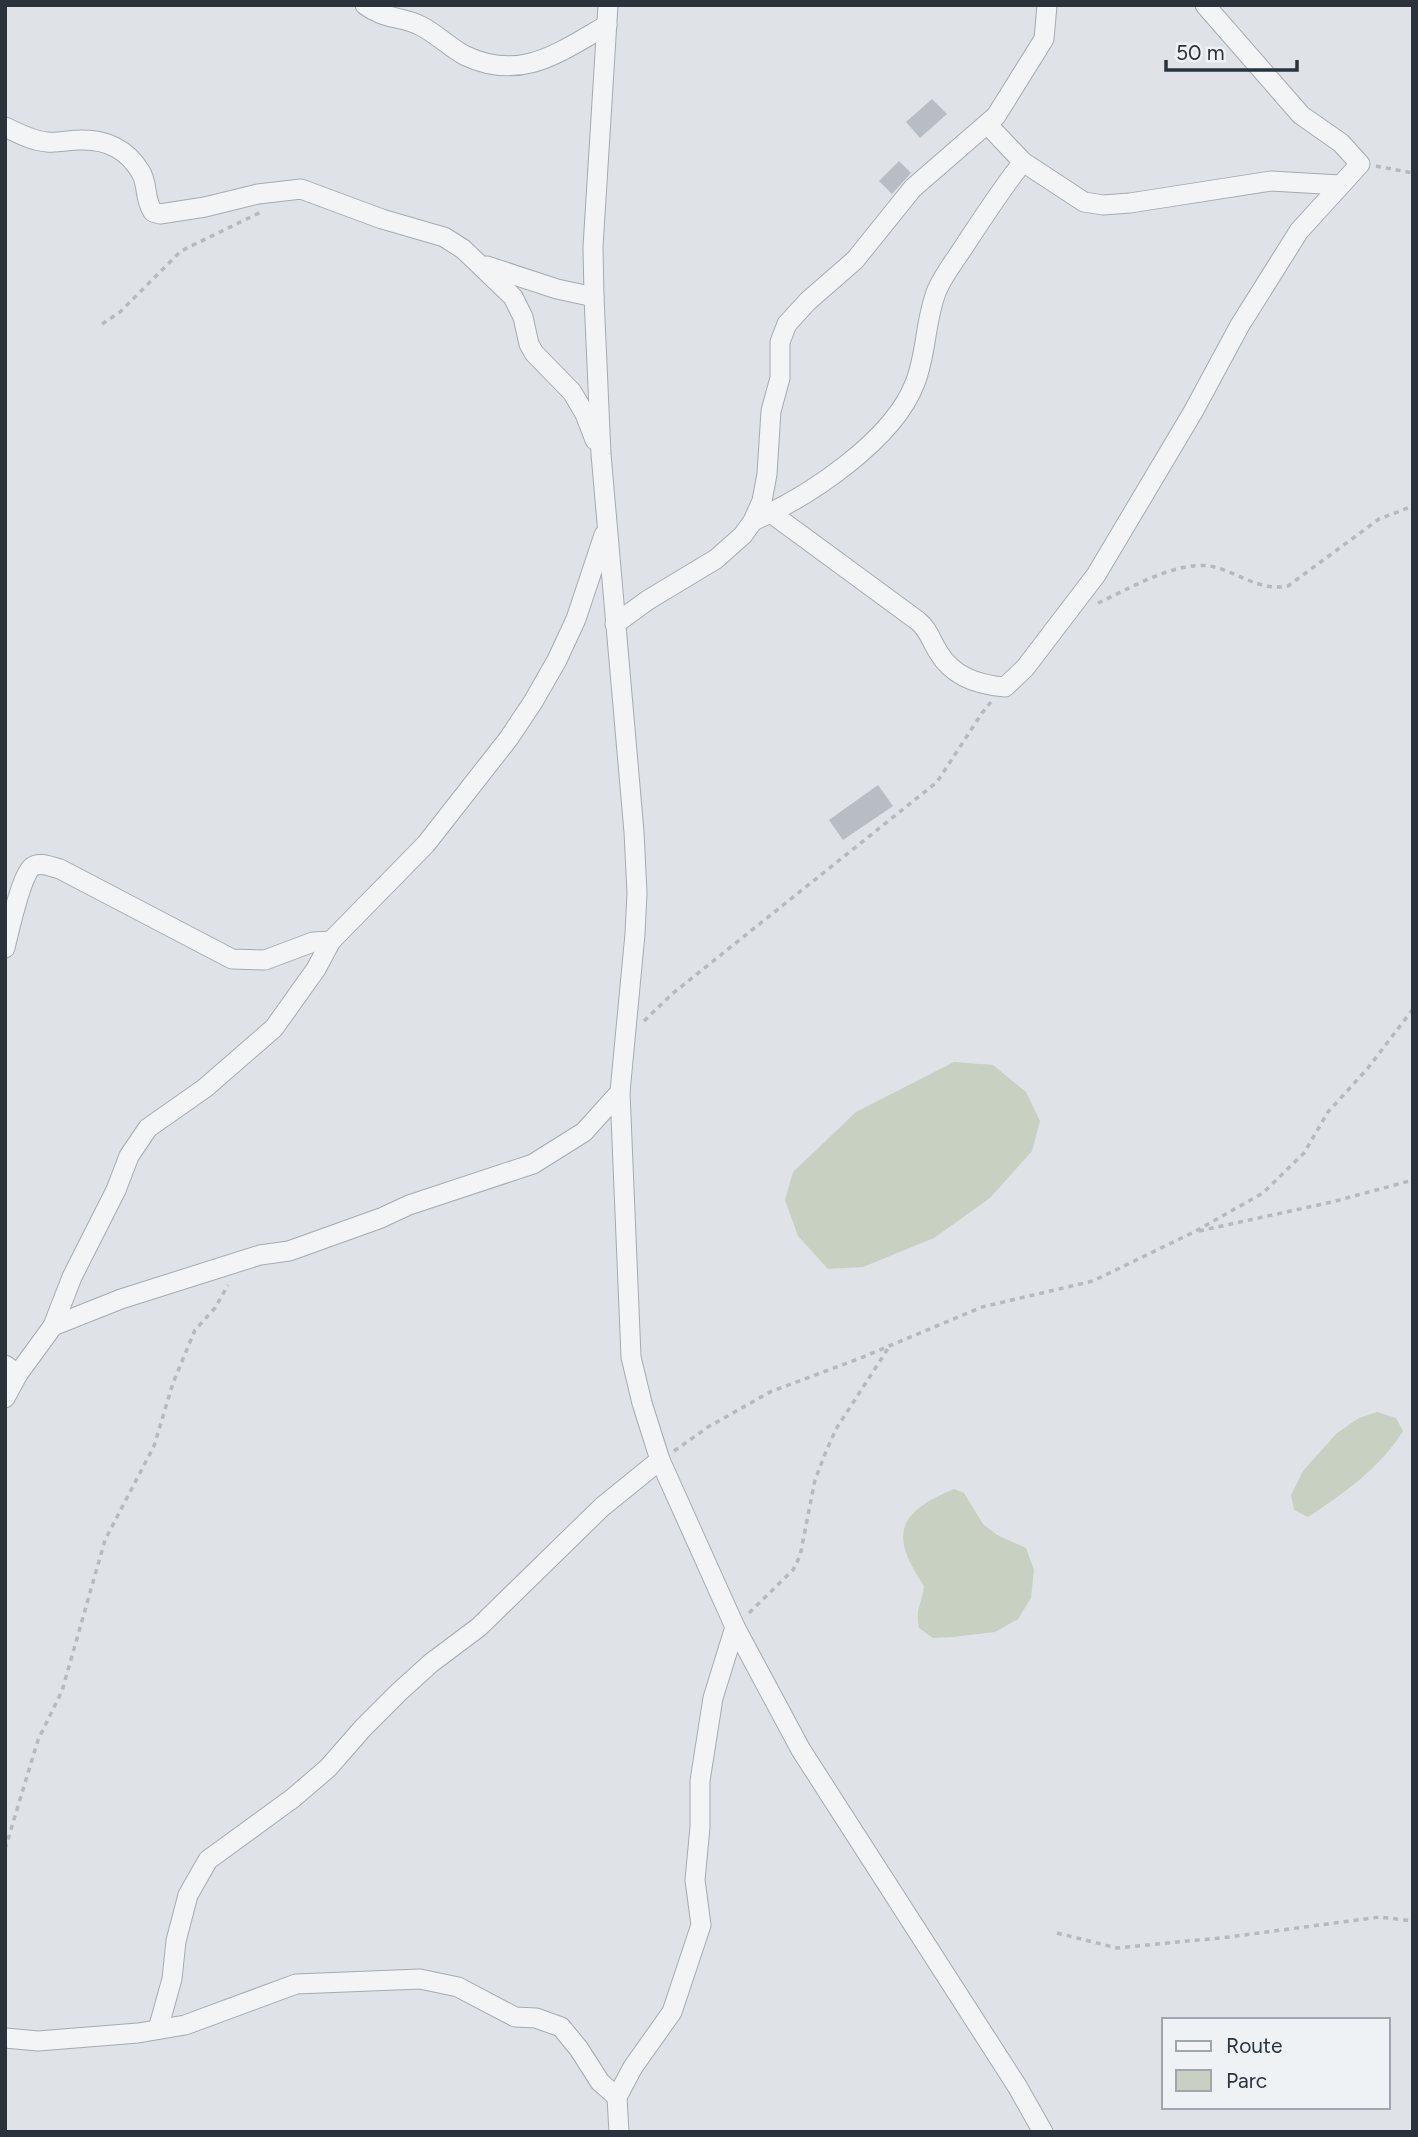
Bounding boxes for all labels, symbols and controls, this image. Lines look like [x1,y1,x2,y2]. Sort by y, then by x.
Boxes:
scale bar [1166,28,1297,72]
text: 50 m [1176,40,1225,65]
legend [1162,2018,1390,2109]
text: Route [1226,2033,1282,2058]
text: Parc [1226,2068,1267,2093]

